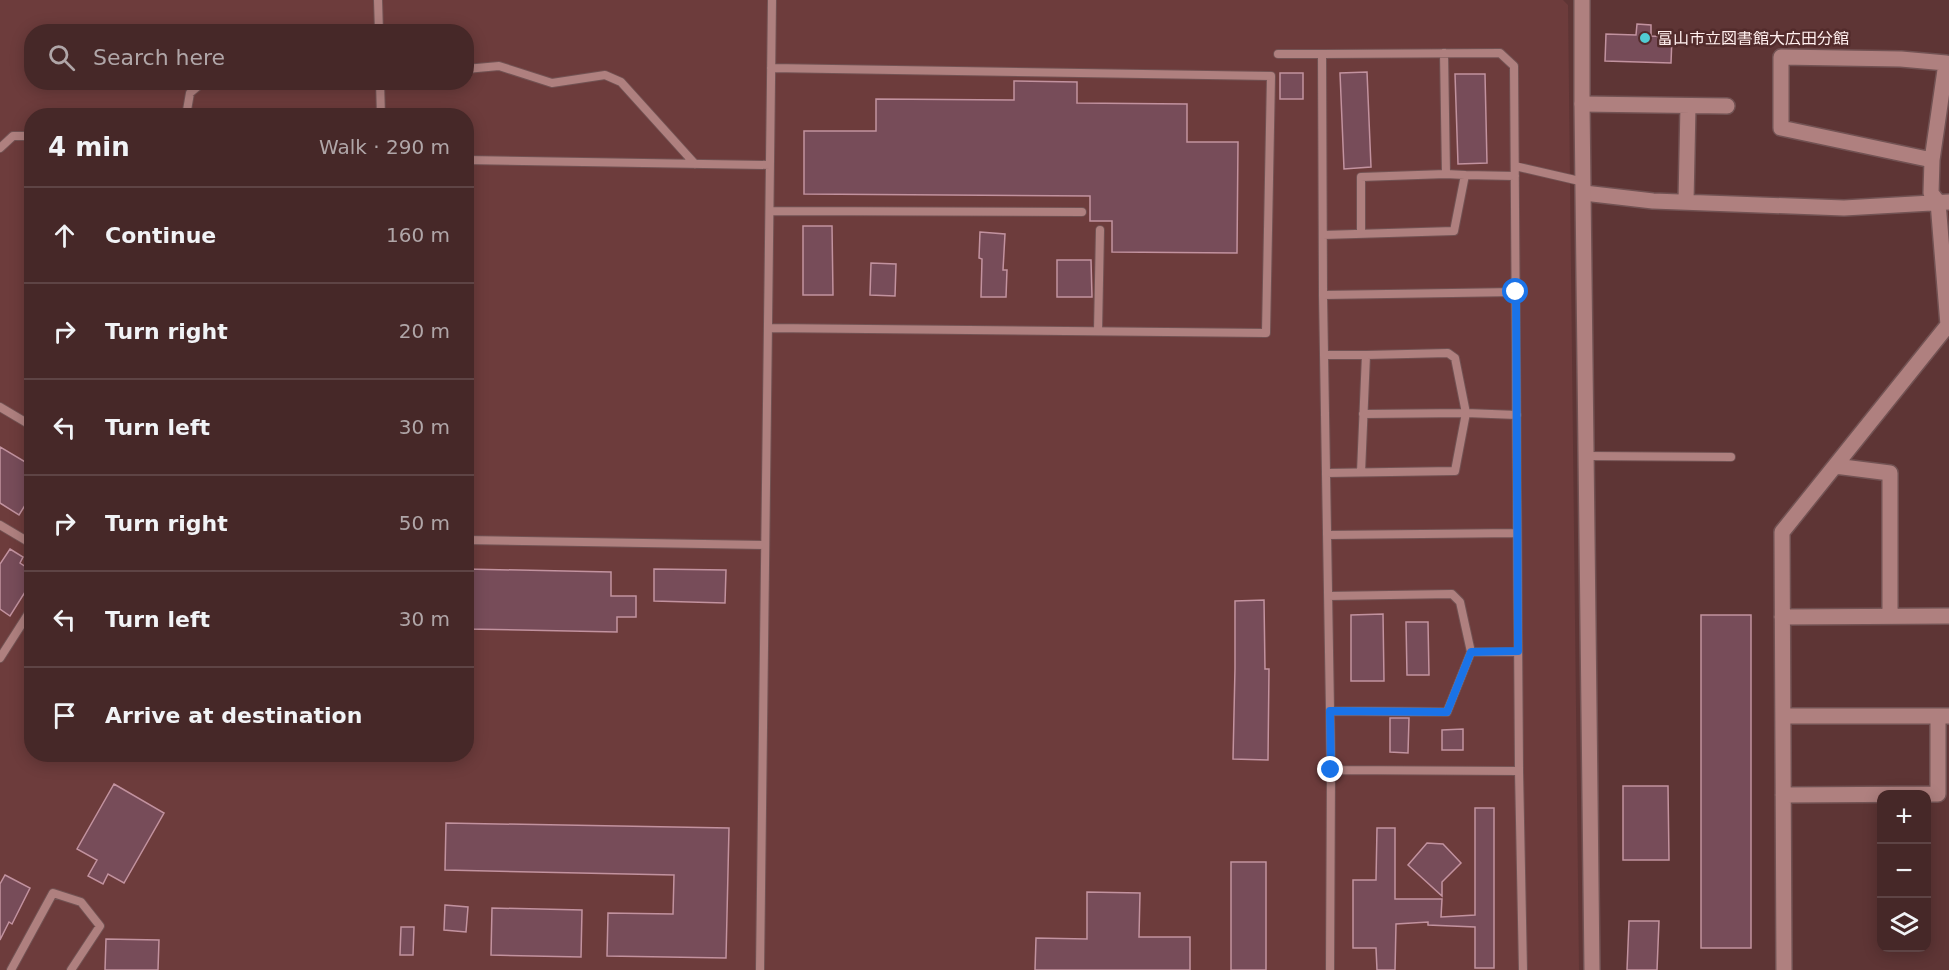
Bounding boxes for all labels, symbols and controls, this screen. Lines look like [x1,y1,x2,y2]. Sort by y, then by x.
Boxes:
search box [24,24,474,90]
place label: 富山市立図書館大広田分館 [1657,29,1849,48]
marker: 富山市立図書館大広田分館 [1638,31,1652,45]
icon: search [45,41,78,74]
text: Search here [93,45,225,70]
text: 4 min [48,132,130,162]
text: Walk · 290 m [319,135,450,159]
icon: ahead [48,219,81,252]
text: Continue [105,223,216,248]
text: 160 m [386,223,450,247]
route start [1502,278,1528,304]
icon: right [48,315,81,348]
text: Turn right [105,319,228,344]
text: 20 m [399,319,450,343]
icon: left [48,411,81,444]
text: Turn left [105,415,210,440]
text: 30 m [399,415,450,439]
icon: right [48,507,81,540]
text: Turn right [105,511,228,536]
text: 50 m [399,511,450,535]
icon: left [48,603,81,636]
text: Turn left [105,607,210,632]
text: 30 m [399,607,450,631]
icon: arrive [48,699,81,732]
text: Arrive at destination [105,703,362,728]
route end [1317,756,1343,782]
map controls [1877,790,1931,952]
button: + [1877,790,1931,844]
button: − [1877,844,1931,898]
button: layers [1877,898,1931,952]

